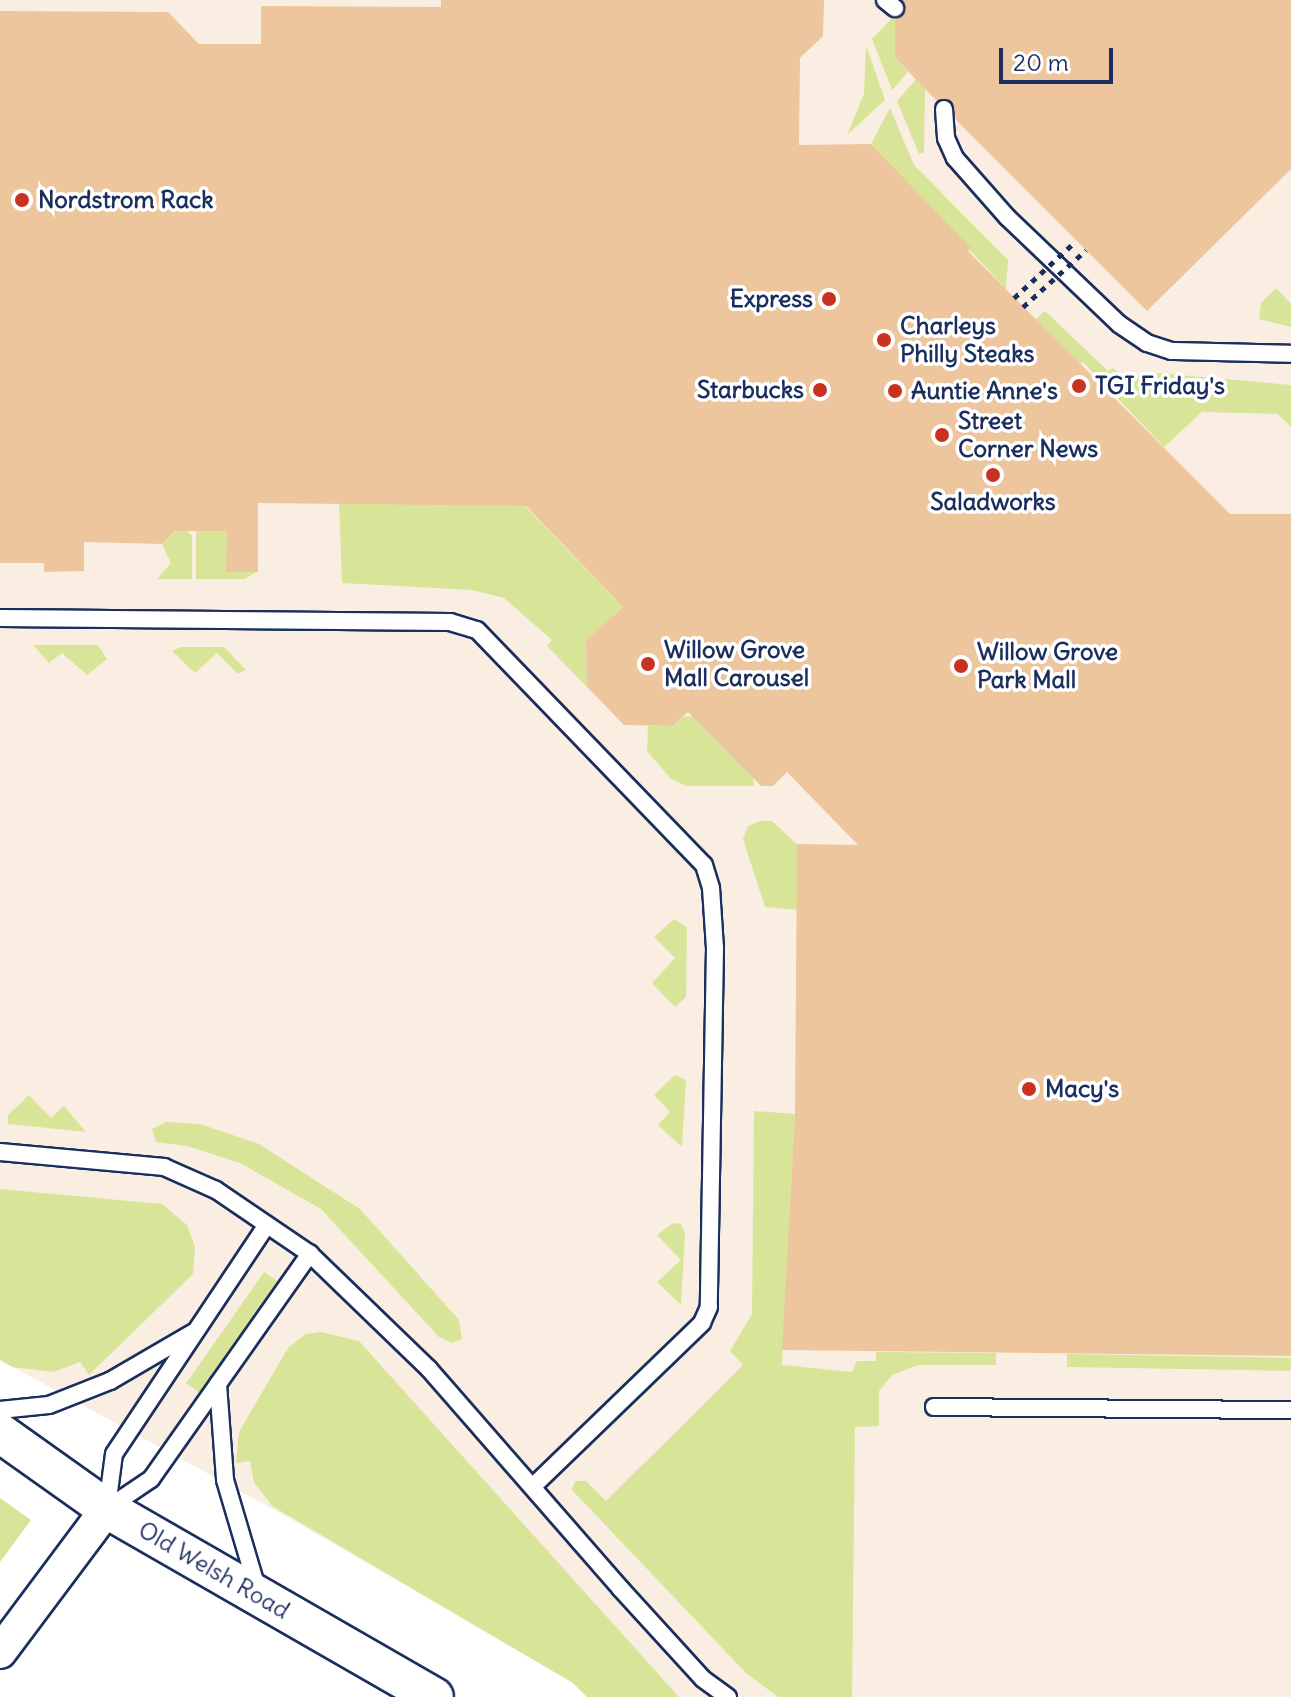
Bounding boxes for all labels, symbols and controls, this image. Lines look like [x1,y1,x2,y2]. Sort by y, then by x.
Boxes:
scale bar [1003,32,1117,82]
text: 20 m [1013,47,1069,77]
place label: Nordstrom Rack [38,186,214,214]
marker: Nordstrom Rack [13,191,31,209]
place label: Express [730,285,813,313]
marker: Express [820,290,838,308]
place label: Charleys Philly Steaks [900,312,1034,368]
marker: Charleys Philly Steaks [875,331,893,349]
place label: TGI Friday's [1095,372,1225,400]
place label: Starbucks [697,376,804,404]
place label: Auntie Anne's [911,377,1058,405]
marker: TGI Friday's [1070,377,1088,395]
marker: Starbucks [811,381,829,399]
marker: Auntie Anne's [886,382,904,400]
place label: Street Corner News [958,407,1098,463]
marker: Street Corner News [933,426,951,444]
marker: Saladworks [984,466,1002,484]
place label: Saladworks [930,488,1056,516]
place label: Willow Grove Mall Carousel [664,636,809,692]
place label: Willow Grove Park Mall [977,638,1118,694]
marker: Willow Grove Mall Carousel [639,655,657,673]
marker: Willow Grove Park Mall [952,657,970,675]
place label: Macy's [1045,1075,1119,1103]
marker: Macy's [1020,1080,1038,1098]
street label: Old Welsh Road [133,1515,295,1625]

